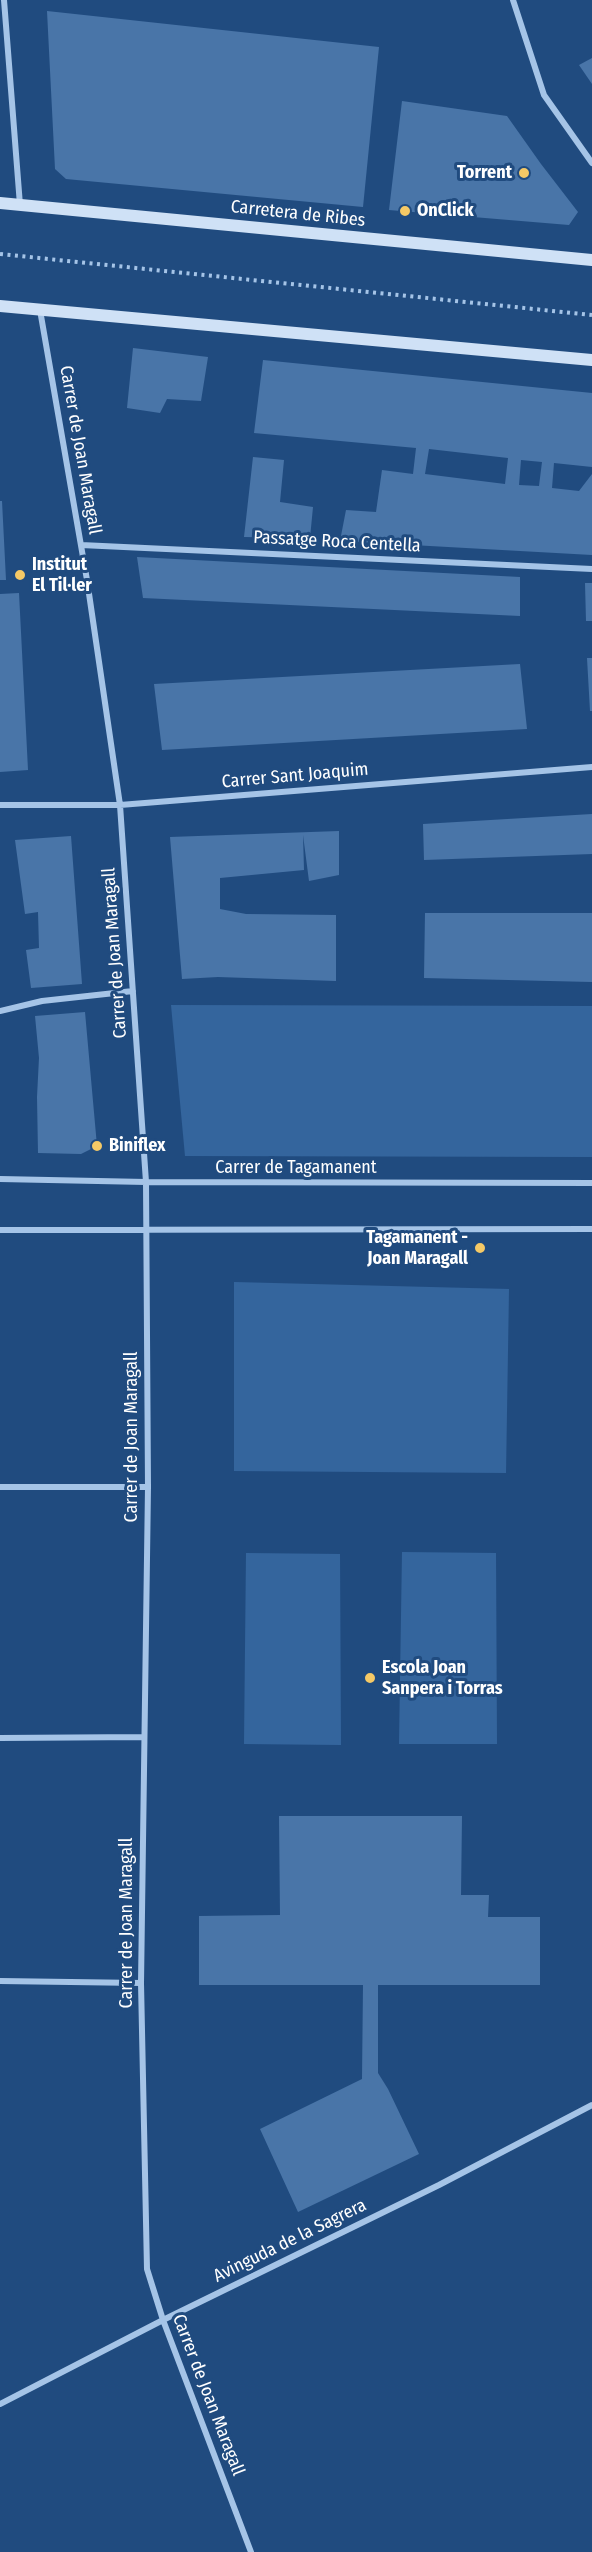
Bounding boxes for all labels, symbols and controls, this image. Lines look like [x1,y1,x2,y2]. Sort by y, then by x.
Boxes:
place label: Torrent [457,162,512,184]
marker: Torrent [517,166,531,180]
street label: Carretera de Ribes [230,196,366,232]
place label: OnClick [417,200,474,222]
marker: OnClick [398,204,412,218]
street label: Carrer de Joan Maragall [55,364,105,536]
street label: Passatge Roca Centella [253,527,421,557]
place label: Institut El Til·ler [32,554,92,596]
marker: Institut El Til·ler [13,568,27,582]
street label: Carrer Sant Joaquim [221,759,369,793]
street label: Carrer de Joan Maragall [98,867,132,1039]
place label: Biniflex [109,1135,166,1157]
marker: Biniflex [90,1139,104,1153]
street label: Carrer de Tagamanent [215,1157,377,1179]
place label: Tagamanent - Joan Maragall [366,1227,468,1270]
marker: Tagamanent - Joan Maragall [473,1241,487,1255]
street label: Carrer de Joan Maragall [121,1351,143,1523]
place label: Escola Joan Sanpera i Torras [382,1657,503,1700]
marker: Escola Joan Sanpera i Torras [363,1671,377,1685]
street label: Carrer de Joan Maragall [116,1837,138,2009]
street label: Avinguda de la Sagrera [210,2195,370,2287]
street label: Carrer de Joan Maragall [167,2311,249,2479]

